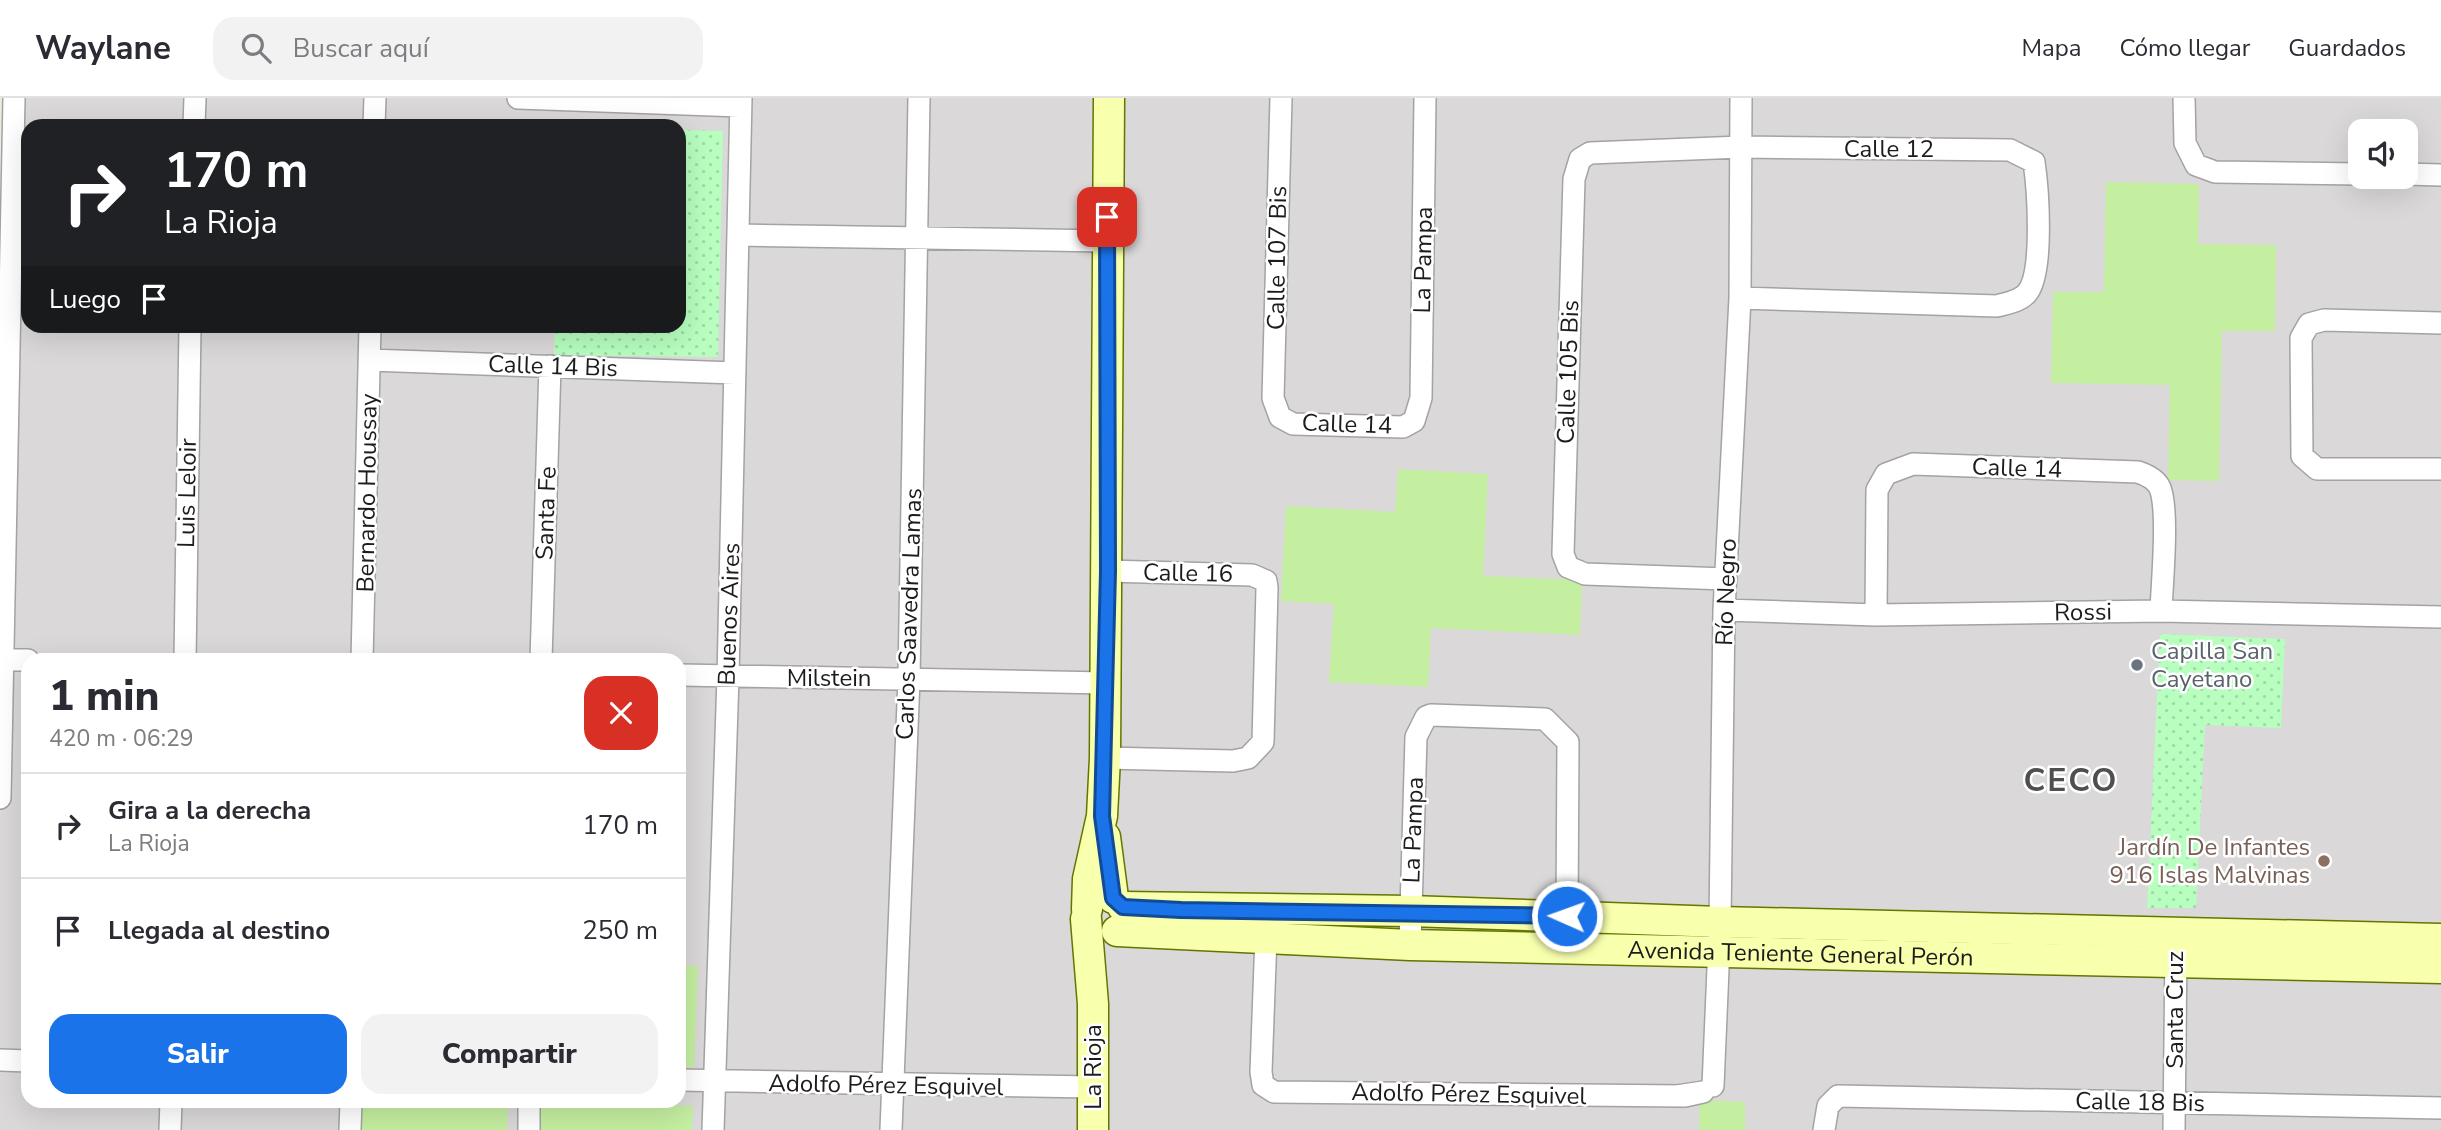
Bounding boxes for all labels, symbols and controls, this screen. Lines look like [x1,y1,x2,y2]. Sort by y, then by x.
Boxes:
search box [213,17,703,80]
text: Waylane [35,26,171,71]
icon: search [237,29,275,67]
text: Buscar aquí [293,31,429,66]
text: Mapa [2021,32,2081,64]
text: Cómo llegar [2119,32,2250,64]
text: Guardados [2288,32,2406,64]
map controls [2348,119,2418,189]
button: sound [2348,119,2418,189]
street label: Calle 12 [1844,133,1934,165]
text: 170 m [164,137,308,204]
icon: right [49,147,140,238]
street label: Calle 107 Bis [1260,186,1294,330]
pin [1077,187,1137,247]
icon: arrive [1088,198,1126,236]
text: La Rioja [164,201,278,244]
street label: La Pampa [1406,206,1440,314]
icon: arrive [135,280,173,318]
text: Luego [49,282,121,317]
street label: Calle 105 Bis [1549,299,1587,445]
street label: Calle 14 Bis [488,348,618,384]
street label: Bernardo Houssay [349,393,385,593]
street label: Calle 14 [1301,406,1393,442]
street label: Luis Leloir [170,437,204,548]
street label: Calle 14 [1971,450,2063,486]
street label: Santa Fe [528,466,564,560]
street label: Carlos Saavedra Lamas [889,487,929,741]
street label: Río Negro [1708,538,1744,646]
street label: Buenos Aires [711,542,747,686]
street label: Calle 16 [1143,556,1233,590]
street label: Rossi [2054,595,2112,629]
place label: Capilla San Cayetano [2151,635,2273,695]
marker: Capilla San Cayetano [2129,657,2145,673]
street label: Milstein [787,662,871,694]
text: 1 min [49,668,159,725]
button: close [584,676,658,750]
text: 420 m · 06:29 [49,723,194,754]
district label: CECO [2024,759,2118,802]
street label: La Pampa [1395,776,1431,884]
text: Gira a la derecha [108,793,311,828]
icon: right [49,807,87,845]
text: 170 m [582,808,658,843]
text: La Rioja [108,828,190,859]
place label: Jardín De Infantes 916 Islas Malvinas [2110,831,2310,891]
marker: Jardín De Infantes 916 Islas Malvinas [2316,853,2332,869]
position arrow [1530,879,1604,953]
icon: arrive [49,912,87,950]
text: Llegada al destino [108,913,330,948]
text: 250 m [582,913,658,948]
street label: Avenida Teniente General Perón [1627,934,1974,974]
street label: Santa Cruz [2159,951,2191,1069]
button: Salir [49,1014,347,1094]
button: Compartir [361,1014,658,1094]
street label: La Rioja [1077,1024,1109,1110]
street label: Adolfo Pérez Esquivel [768,1067,1004,1103]
street label: Adolfo Pérez Esquivel [1351,1076,1587,1112]
street label: Calle 18 Bis [2075,1085,2205,1119]

